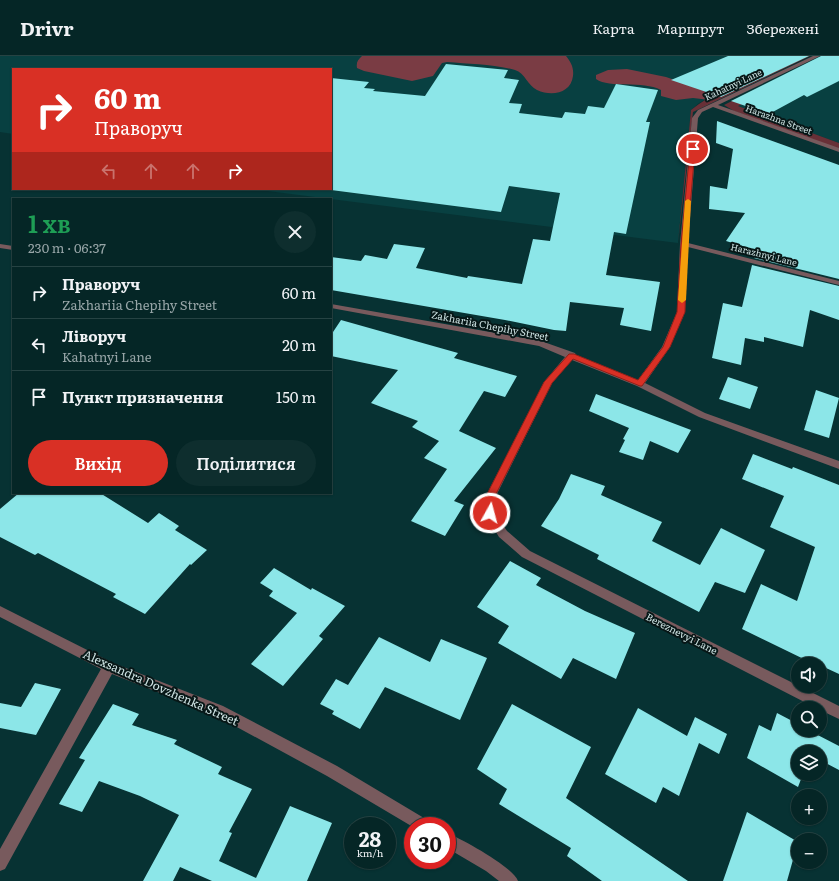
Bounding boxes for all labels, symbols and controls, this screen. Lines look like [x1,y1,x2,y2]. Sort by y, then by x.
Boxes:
text: Drivr [20,14,74,42]
text: Карта [593,18,634,38]
text: Маршрут [656,18,725,38]
text: Збережені [747,18,819,38]
street label: Kahatnyi Lane [702,64,764,103]
text: 60 m [94,76,161,118]
icon: right [28,84,80,136]
street label: Harazhna Street [744,100,815,138]
text: Праворуч [94,114,183,141]
pin [676,132,710,166]
icon: arrive [682,138,704,160]
icon: left [98,160,120,182]
icon: ahead [140,160,162,182]
icon: ahead [182,160,204,182]
icon: right [224,160,246,182]
text: 1 хв [28,205,71,240]
button: close [274,211,316,253]
text: 230 m · 06:37 [28,238,106,257]
street label: Harazhnyi Lane [729,239,799,269]
text: Праворуч [62,272,140,295]
text: 60 m [282,281,316,304]
icon: right [28,282,50,304]
text: Zakhariia Chepihy Street [62,295,217,314]
street label: Zakhariia Chepihy Street [430,306,550,344]
text: Ліворуч [62,324,126,347]
text: 20 m [282,333,316,356]
icon: left [28,334,50,356]
text: Kahatnyi Lane [62,347,152,366]
text: Пункт призначення [62,385,223,408]
text: 150 m [276,385,316,408]
icon: arrive [28,386,50,408]
button: Вихід [28,440,168,486]
button: Поділитися [176,440,316,486]
position arrow [469,492,511,534]
street label: Bereznevyi Lane [644,609,720,657]
street label: Alexsandra Dovzhenka Street [80,644,242,730]
map controls [791,657,827,869]
button: sound [791,657,827,693]
button: search [791,701,827,737]
button: layers [791,745,827,781]
button: + [791,789,827,825]
speed limit sign: 30 [404,817,456,869]
text: 28 [359,823,381,853]
button: − [791,833,827,869]
text: km/h [357,845,383,860]

